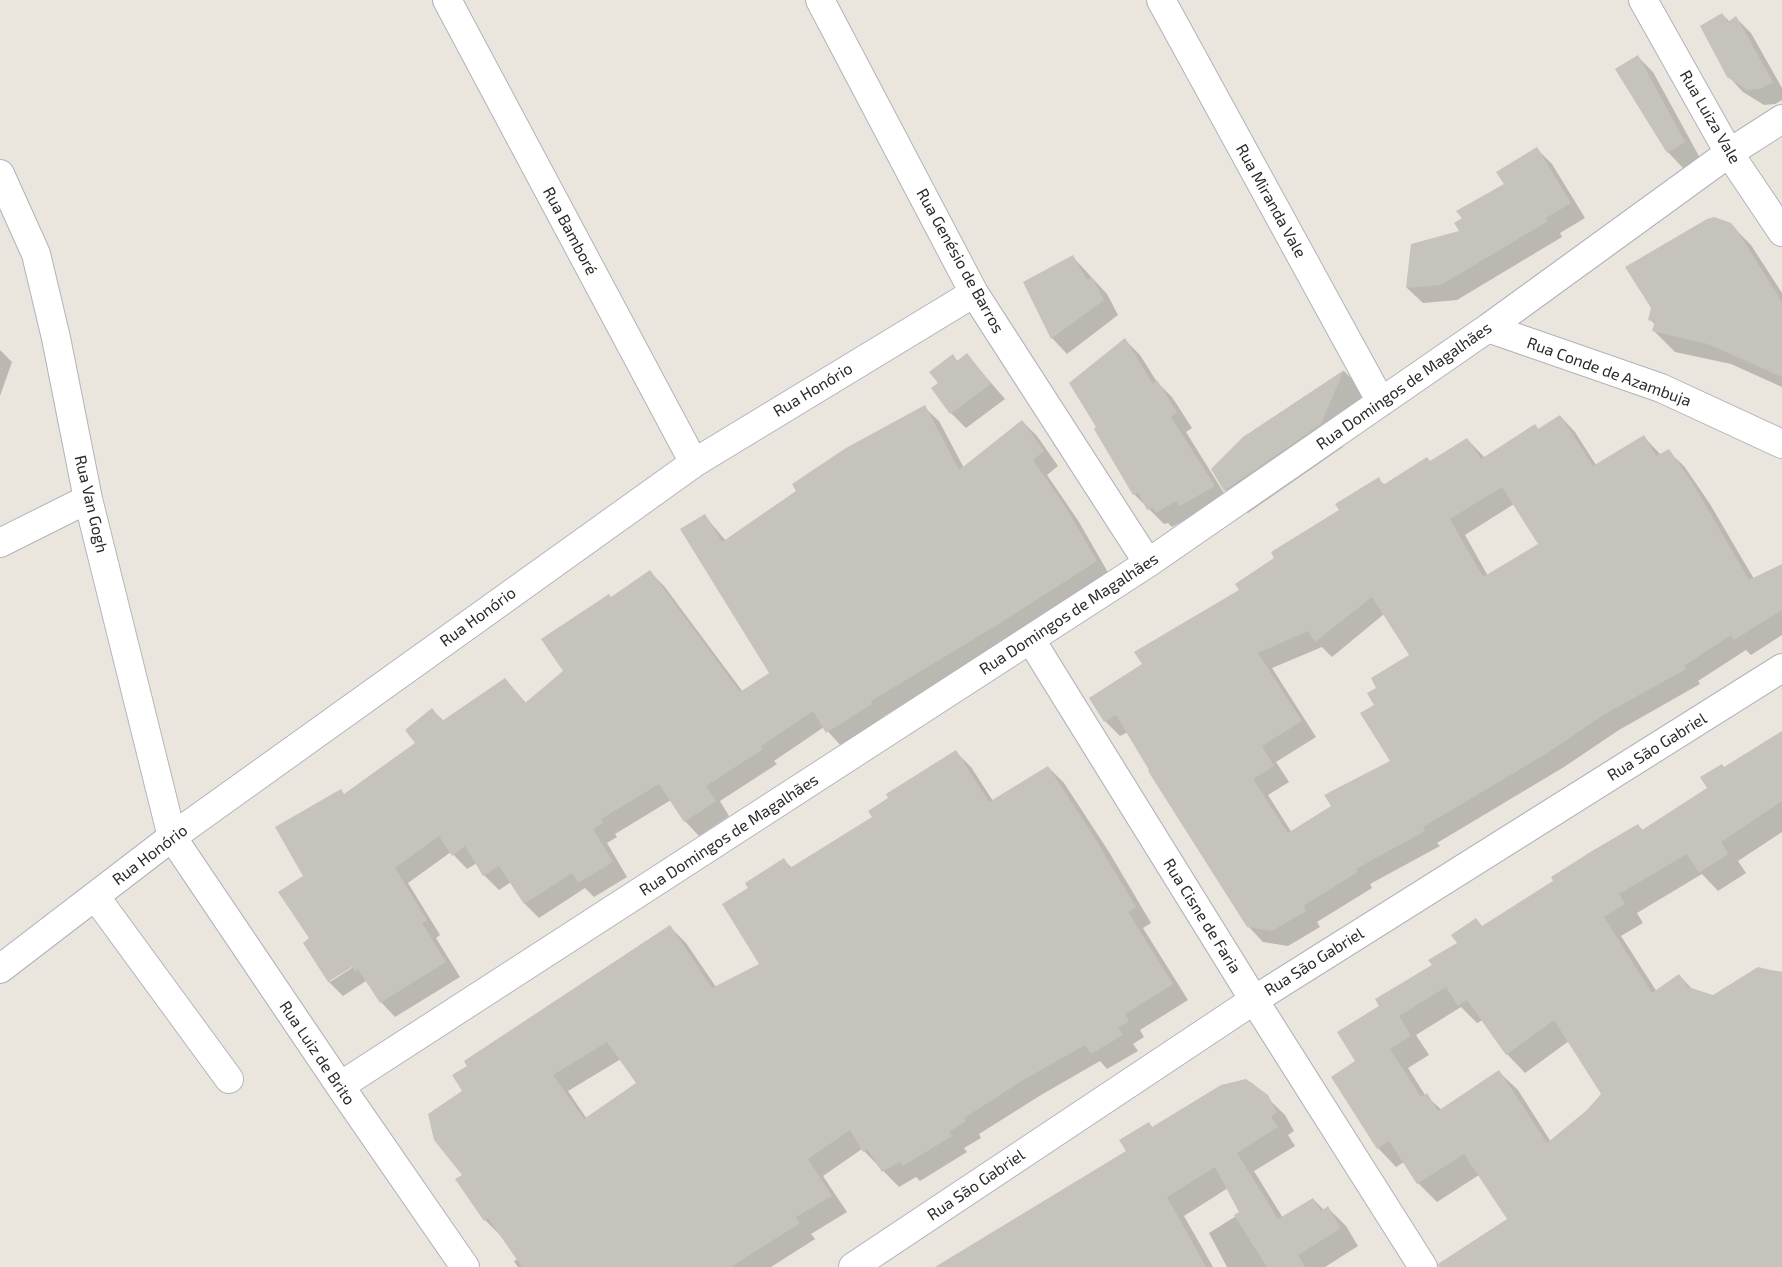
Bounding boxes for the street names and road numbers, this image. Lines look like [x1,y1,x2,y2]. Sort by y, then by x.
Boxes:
street label: Rua Luiza Vale [1676,67,1744,167]
street label: Rua Miranda Vale [1232,141,1310,261]
street label: Rua Bamboré [539,184,601,278]
street label: Rua Genésio de Barros [912,185,1008,337]
street label: Rua Domingos de Magalhães [1313,318,1495,454]
street label: Rua Conde de Azambuja [1524,333,1694,411]
street label: Rua Honório [770,359,856,421]
street label: Rua Van Gogh [70,453,112,555]
street label: Rua Domingos de Magalhães [976,549,1162,679]
street label: Rua Honório [436,583,520,651]
street label: Rua São Gabriel [1604,709,1710,785]
street label: Rua Domingos de Magalhães [636,770,822,900]
street label: Rua Honório [109,821,191,889]
street label: Rua Cisne de Faria [1159,855,1245,977]
street label: Rua São Gabriel [1261,924,1367,1000]
street label: Rua Luiz de Brito [275,997,359,1109]
street label: Rua São Gabriel [924,1145,1028,1225]

